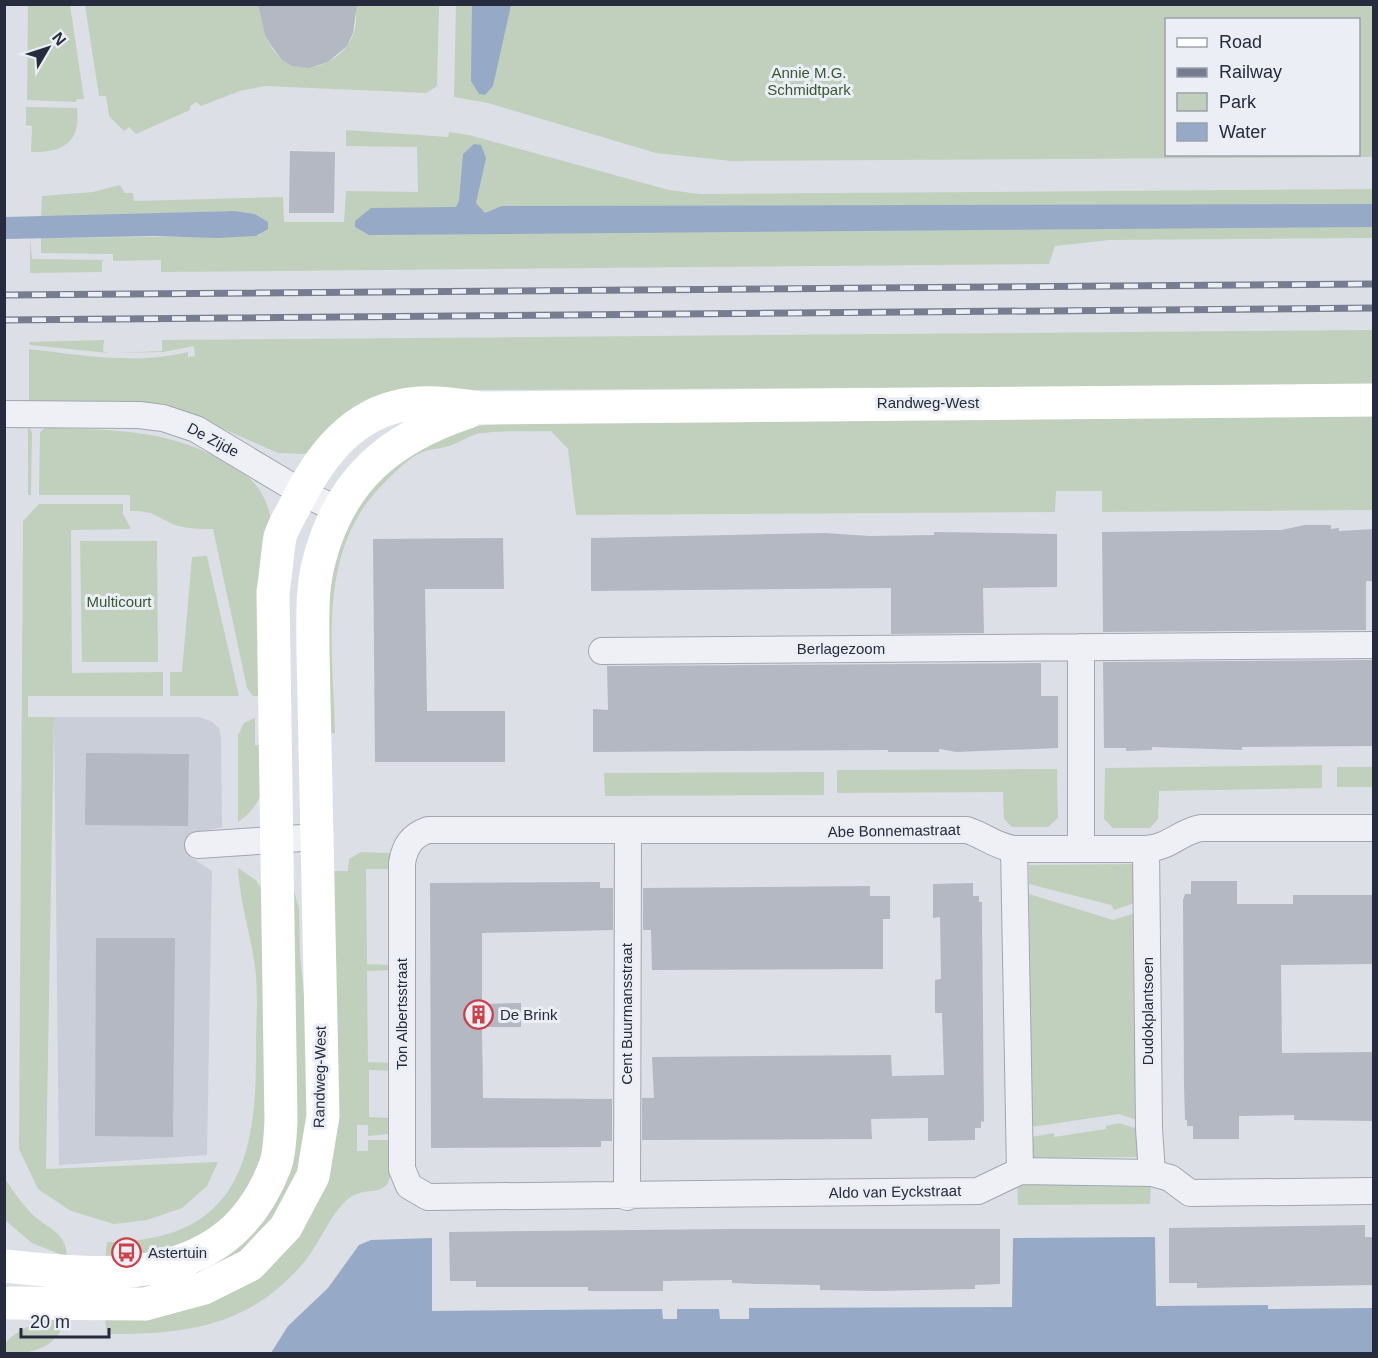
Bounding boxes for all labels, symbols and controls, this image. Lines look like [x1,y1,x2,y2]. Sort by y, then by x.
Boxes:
north arrow [18,18,78,78]
legend [1165,18,1360,156]
text: N [49,29,70,49]
text: Road [1219,32,1262,52]
text: Railway [1219,62,1282,82]
park label: Annie M.G. Schmidtpark [767,64,851,98]
text: Park [1219,92,1257,112]
text: Water [1219,122,1266,142]
street label: Randweg-West [877,394,980,411]
street label: De Zijde [185,419,242,460]
park label: Multicourt [86,593,152,610]
street label: Berlagezoom [797,640,885,657]
street label: Abe Bonnemastraat [828,821,961,840]
street label: Cent Buurmansstraat [618,942,635,1085]
street label: Ton Albertsstraat [393,957,410,1070]
street label: Dudokplantsoen [1139,957,1156,1065]
building icon: De Brink [463,999,495,1031]
place label: De Brink [500,1006,558,1023]
street label: Randweg-West [310,1025,329,1128]
street label: Aldo van Eyckstraat [829,1182,962,1201]
bus stop icon: Astertuin [111,1237,143,1269]
place label: Astertuin [148,1244,207,1261]
scale bar [21,1301,110,1339]
text: 20 m [30,1312,70,1332]

